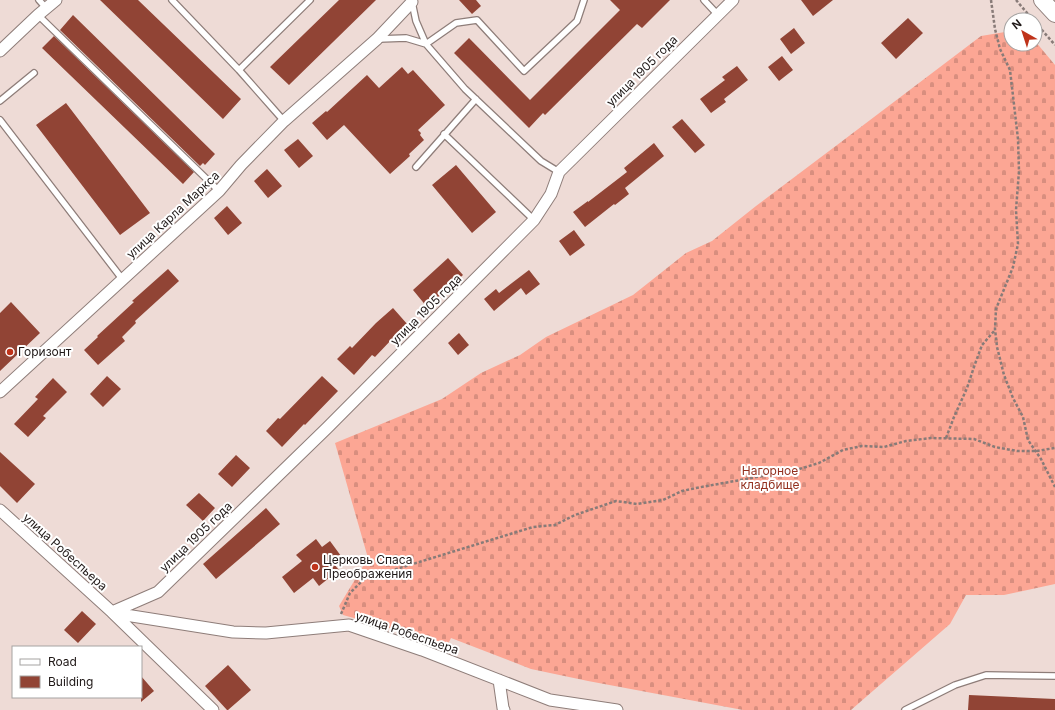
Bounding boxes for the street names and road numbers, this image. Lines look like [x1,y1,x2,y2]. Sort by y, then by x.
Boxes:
street label: улица 1905 года [603,32,680,109]
street label: улица Карла Маркса [123,168,222,262]
street label: улица 1905 года [387,271,464,348]
street label: улица 1905 года [156,498,235,575]
street label: улица Робеспьера [20,510,111,593]
street label: улица Робеспьера [354,608,461,657]

